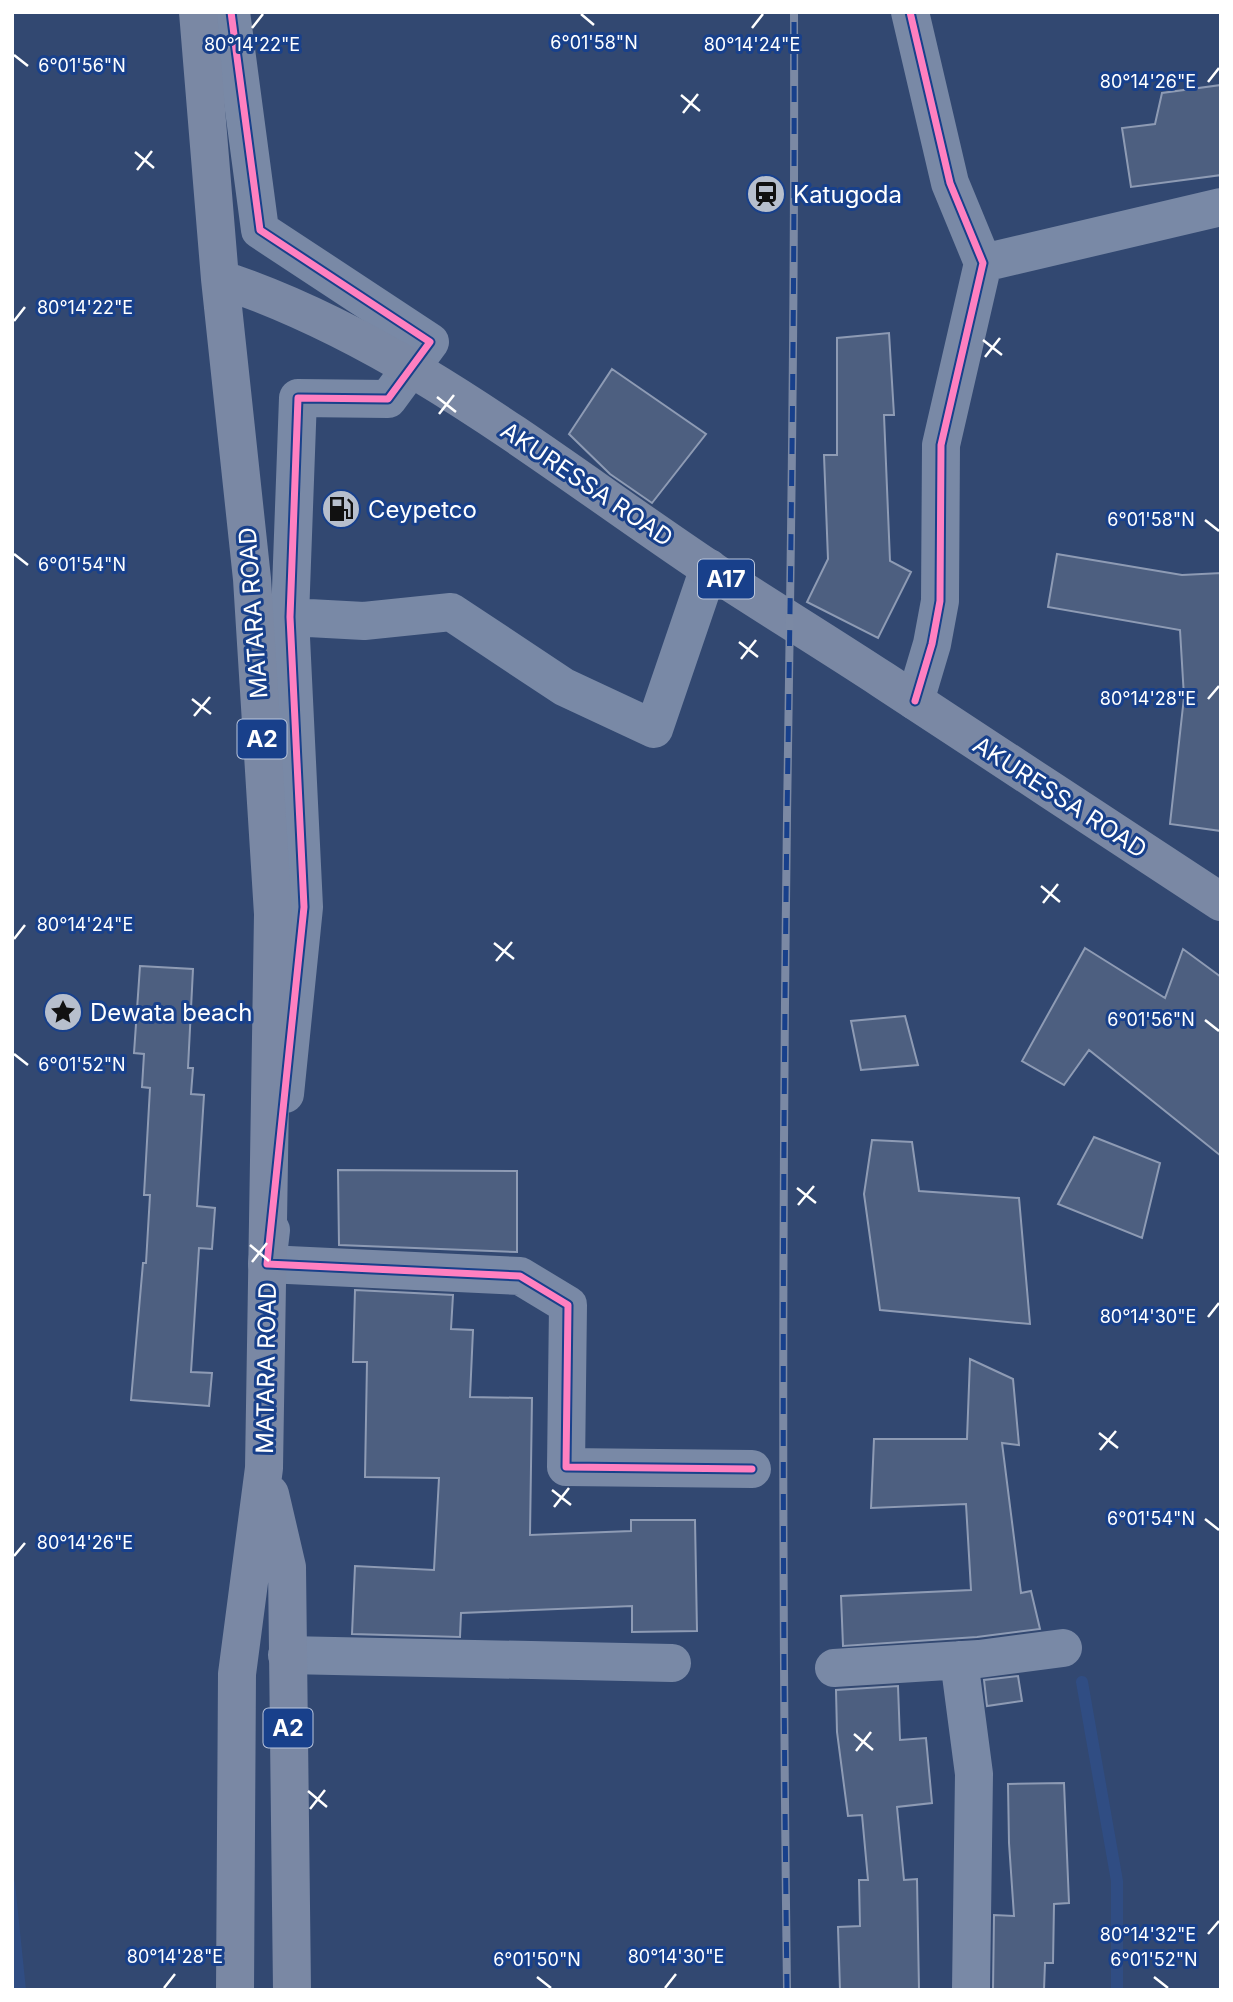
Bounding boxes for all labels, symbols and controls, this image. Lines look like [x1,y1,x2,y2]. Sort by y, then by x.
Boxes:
text: 6°01'58"N [550,32,638,53]
text: 80°14'22"E [204,34,300,55]
text: 80°14'24"E [704,34,800,55]
text: 6°01'56"N [38,55,126,76]
text: 80°14'26"E [1100,71,1196,92]
station icon: Katugoda [745,173,787,215]
place label: Katugoda [793,180,902,209]
text: 80°14'22"E [37,297,133,318]
street label: AKURESSA ROAD [495,416,679,552]
fuel station icon: Ceypetco [320,488,362,530]
place label: Ceypetco [368,495,477,524]
text: 6°01'58"N [1107,509,1195,530]
street label: MATARA ROAD [233,526,273,700]
text: 6°01'54"N [38,554,126,575]
road number: A17 [698,559,754,598]
text: 80°14'28"E [1100,688,1196,709]
road number: A2 [238,720,286,758]
street label: AKURESSA ROAD [968,730,1152,864]
text: 80°14'24"E [37,914,133,935]
place icon: Dewata beach [42,991,84,1033]
place label: Dewata beach [90,998,253,1027]
text: 6°01'56"N [1107,1009,1195,1030]
text: 6°01'52"N [38,1054,126,1075]
street label: MATARA ROAD [250,1282,282,1454]
text: 80°14'30"E [1100,1306,1196,1327]
text: 6°01'54"N [1107,1508,1195,1529]
text: 80°14'26"E [37,1532,133,1553]
road number: A2 [264,1708,312,1748]
text: 80°14'32"E [1100,1924,1196,1945]
text: 80°14'28"E [127,1946,223,1967]
text: 80°14'30"E [628,1946,724,1967]
text: 6°01'50"N [493,1949,581,1970]
text: 6°01'52"N [1110,1949,1198,1970]

